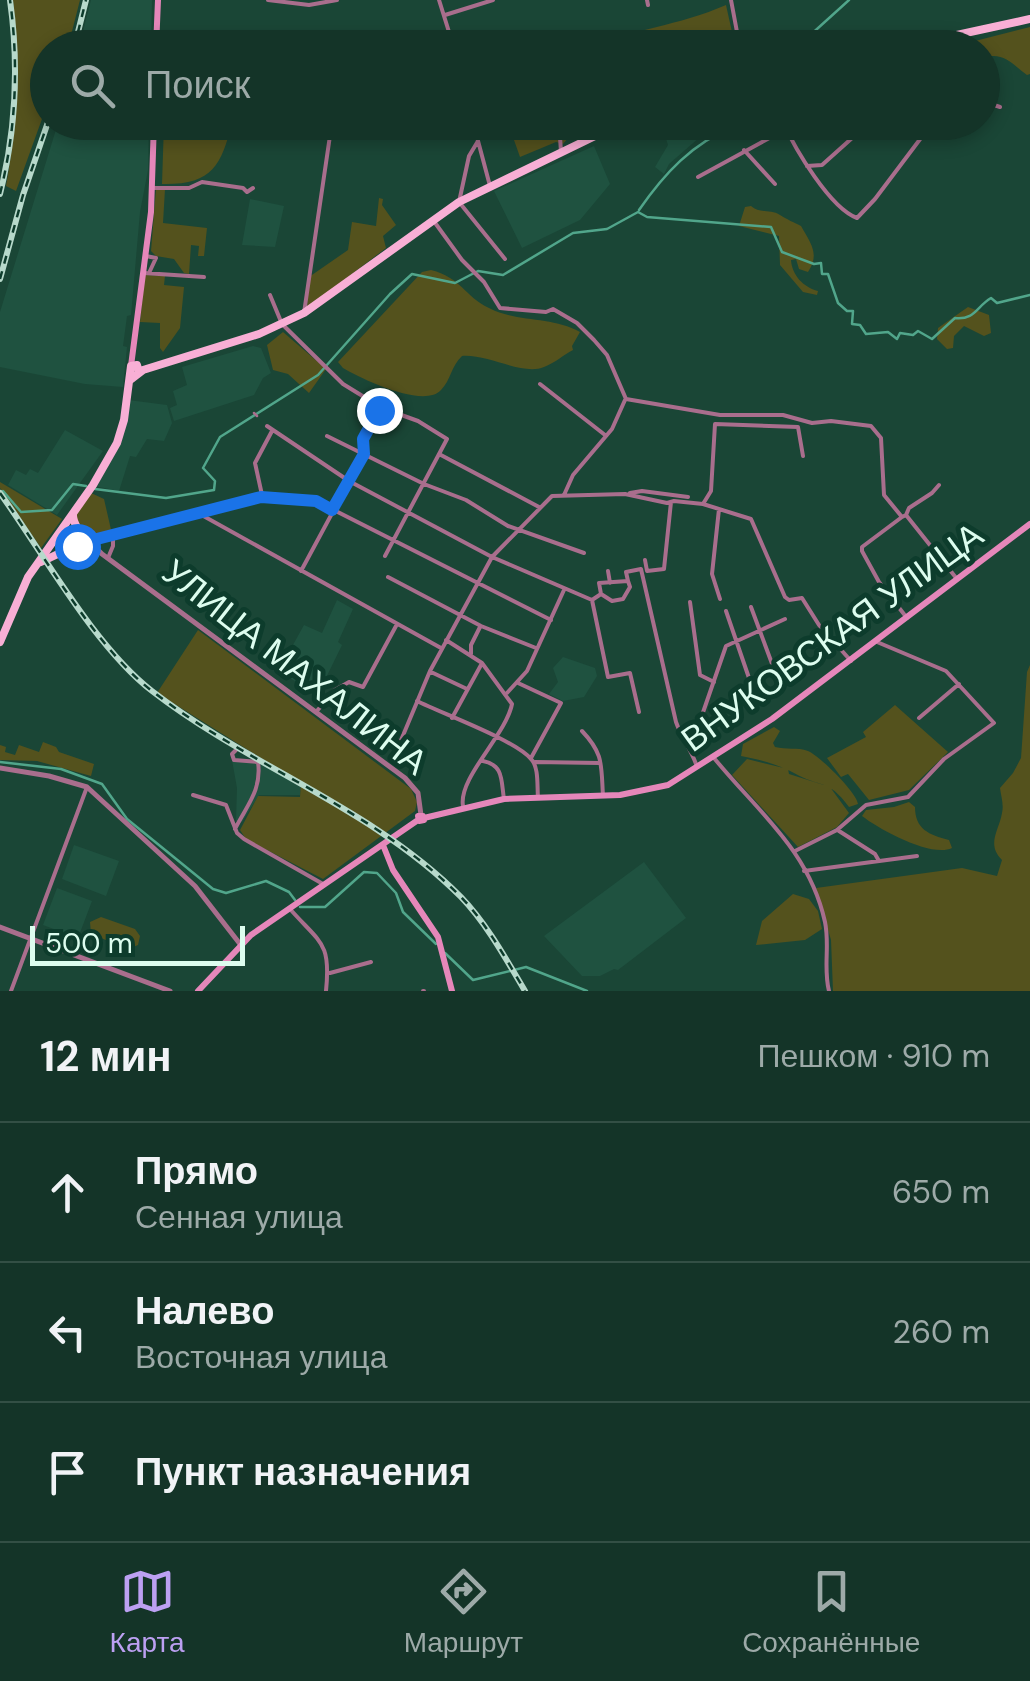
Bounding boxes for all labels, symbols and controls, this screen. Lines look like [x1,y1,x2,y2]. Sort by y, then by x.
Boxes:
search box [30,30,1000,140]
icon: search [65,58,120,113]
text: Поиск [145,60,250,110]
route end [357,388,403,434]
street label: ВНУКОВСКАЯ УЛИЦА [672,512,993,762]
route start [55,524,101,570]
street label: УЛИЦА МАХАЛИНА [153,549,438,785]
scale bar [30,921,245,966]
text: 500 m [45,925,133,962]
text: 12 мин [40,1029,172,1084]
text: Пешком · 910 m [758,1035,990,1077]
text: Прямо [135,1146,258,1196]
icon: ahead [40,1165,95,1220]
text: 650 m [892,1171,990,1213]
text: Сенная улица [135,1196,343,1238]
text: Налево [135,1286,274,1336]
icon: left [40,1305,95,1360]
text: 260 m [893,1311,990,1353]
text: Восточная улица [135,1336,387,1378]
icon: arrive [40,1445,95,1500]
text: Пункт назначения [135,1447,471,1497]
tab: Карта [110,1564,185,1661]
tab: Маршрут [404,1564,523,1661]
tab: Сохранённые [742,1564,920,1661]

